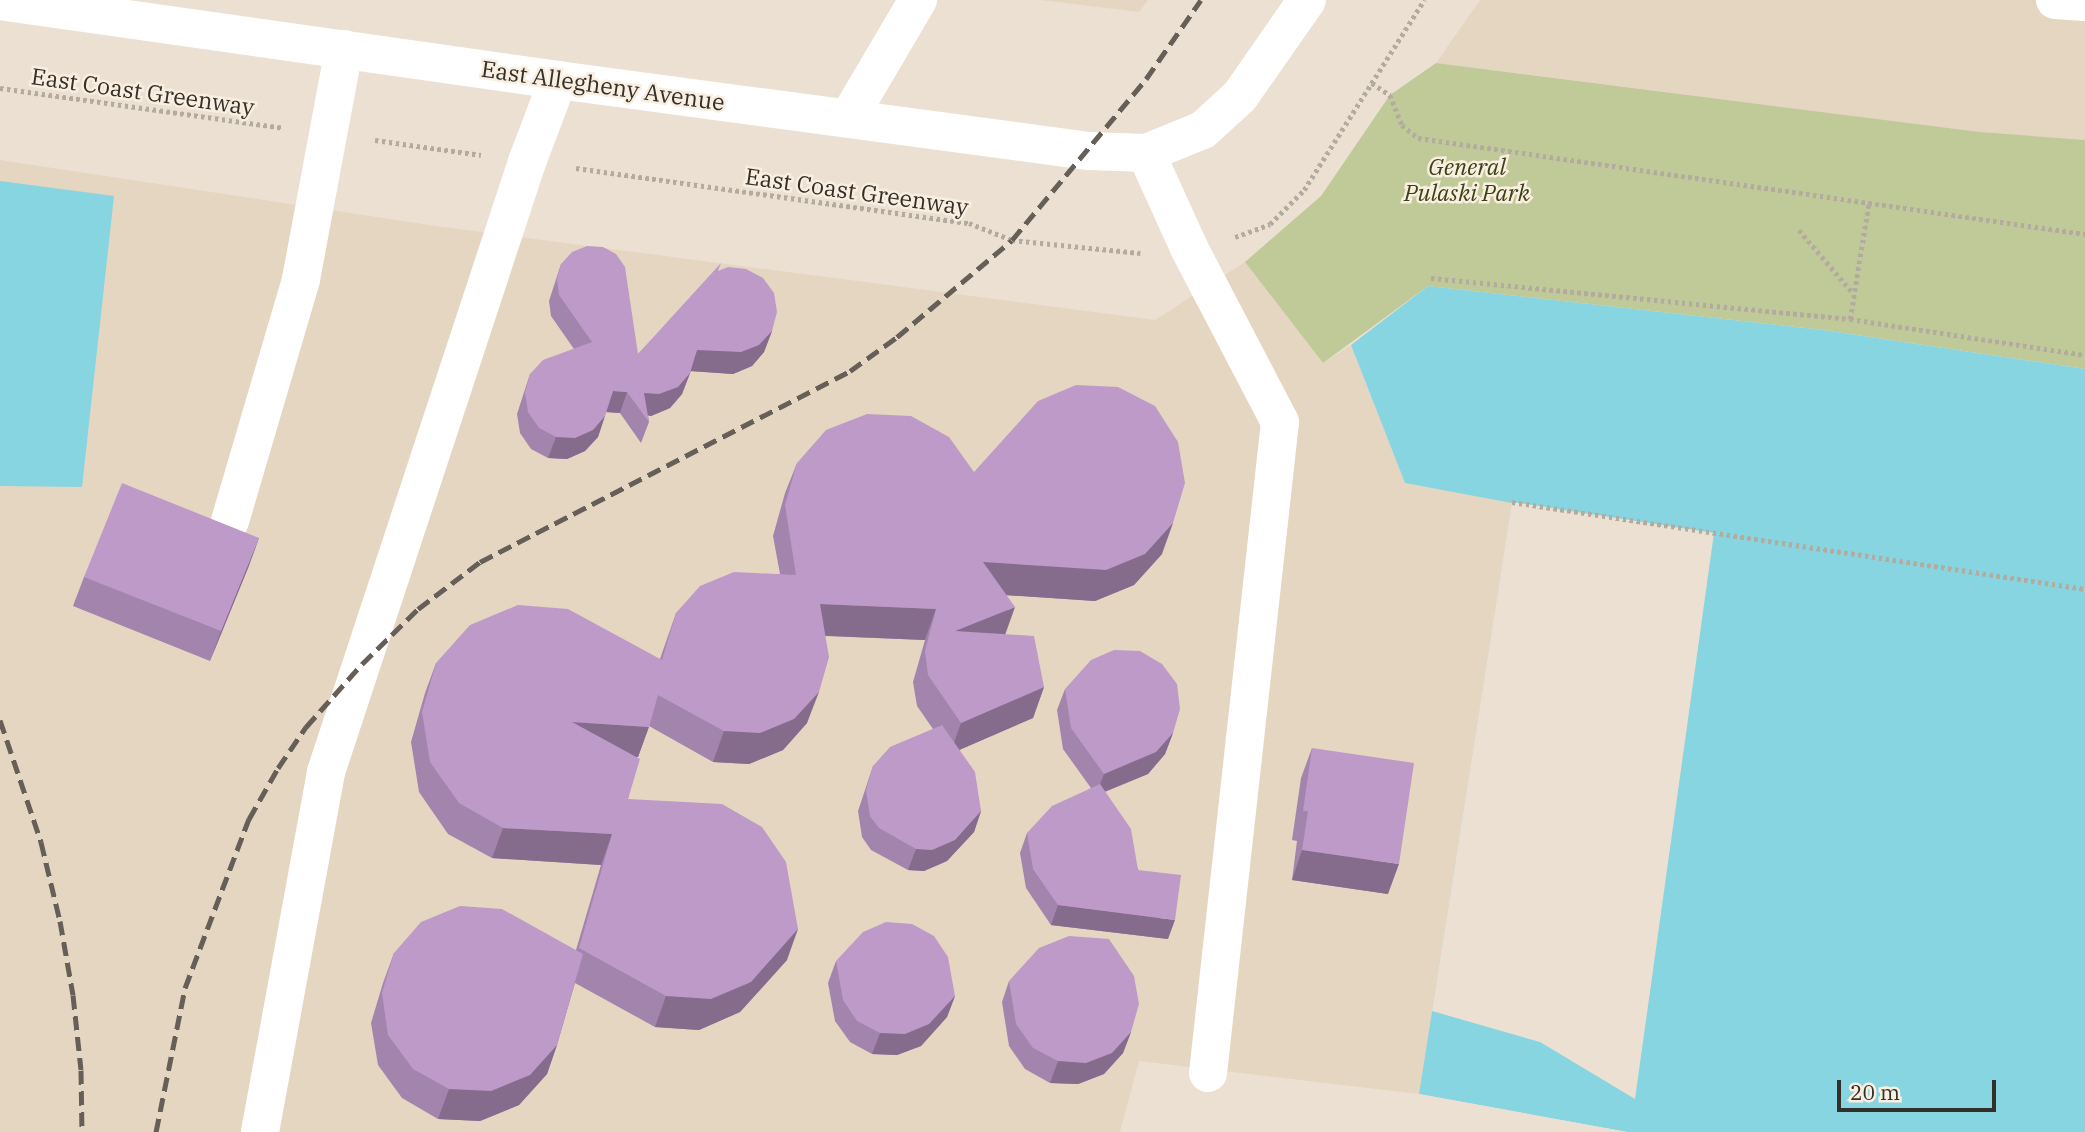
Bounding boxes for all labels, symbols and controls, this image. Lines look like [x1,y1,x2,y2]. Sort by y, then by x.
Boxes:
street label: East Allegheny Avenue [480,54,726,116]
street label: East Coast Greenway [30,62,256,120]
park label: General Pulaski Park [1404,152,1530,206]
street label: East Coast Greenway [744,162,970,220]
scale bar [1840,1066,1999,1110]
text: 20 m [1850,1078,1900,1106]

